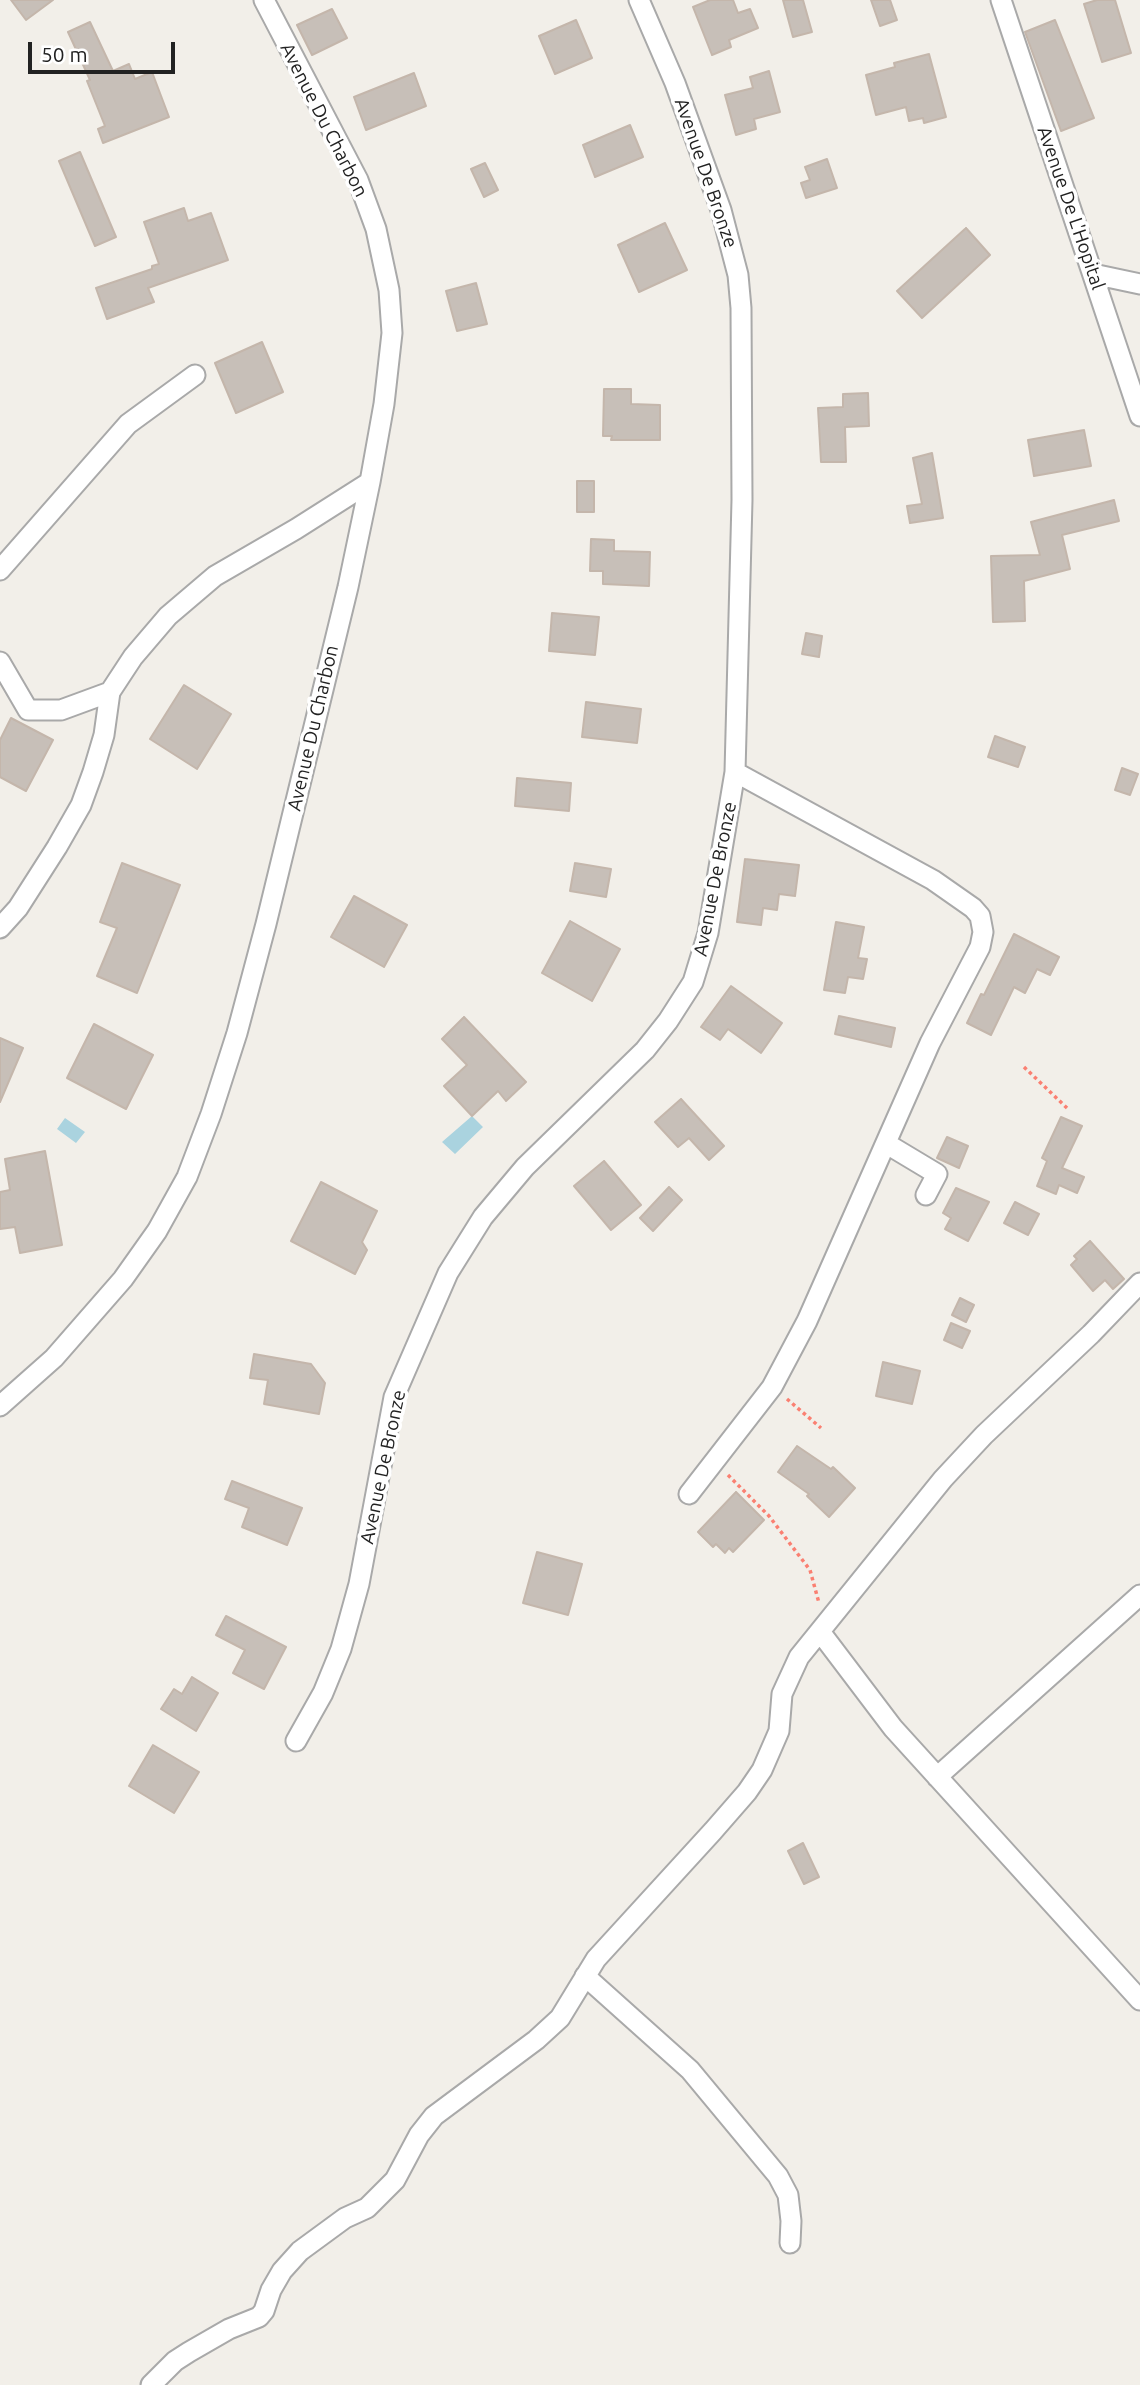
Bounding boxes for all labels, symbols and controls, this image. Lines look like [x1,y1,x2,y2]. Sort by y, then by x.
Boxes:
scale bar [32,28,178,72]
street label: Avenue Du Charbon [275,39,373,201]
text: 50 m [41,42,88,66]
street label: Avenue De Bronze [670,95,742,251]
street label: Avenue De L'Hopital [1032,123,1110,293]
street label: Avenue Du Charbon [283,643,343,813]
street label: Avenue De Bronze [689,800,741,958]
street label: Avenue De Bronze [356,1388,410,1546]

